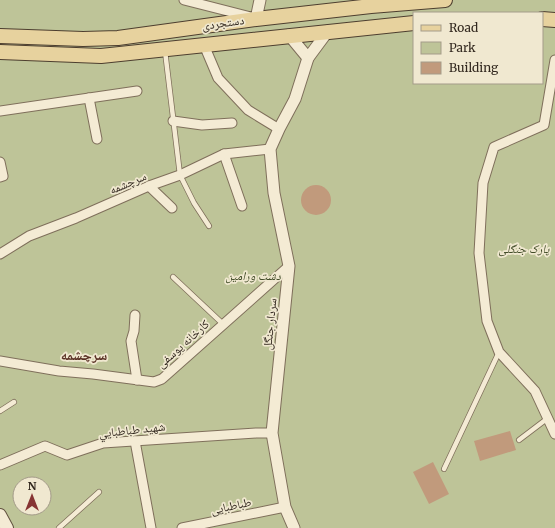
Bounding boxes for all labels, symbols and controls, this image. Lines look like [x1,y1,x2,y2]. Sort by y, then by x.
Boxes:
street label: دستجردی [201,12,245,33]
legend [413,12,543,84]
text: Road [449,20,478,35]
text: Park [449,40,476,55]
text: Building [449,60,499,75]
street label: سرچشمه [107,168,149,197]
park label: پارک جنگلی [499,241,550,257]
park label: دشت ورامین [225,268,281,284]
street label: سردار جنگل [259,297,280,350]
street label: کارخانه یوسفی [153,316,212,371]
district label: سرچشمه [61,346,107,364]
street label: شهيد طباطبايي [98,419,166,443]
north arrow [12,476,52,516]
text: N [28,479,37,493]
street label: طباطبایی [209,494,253,518]

